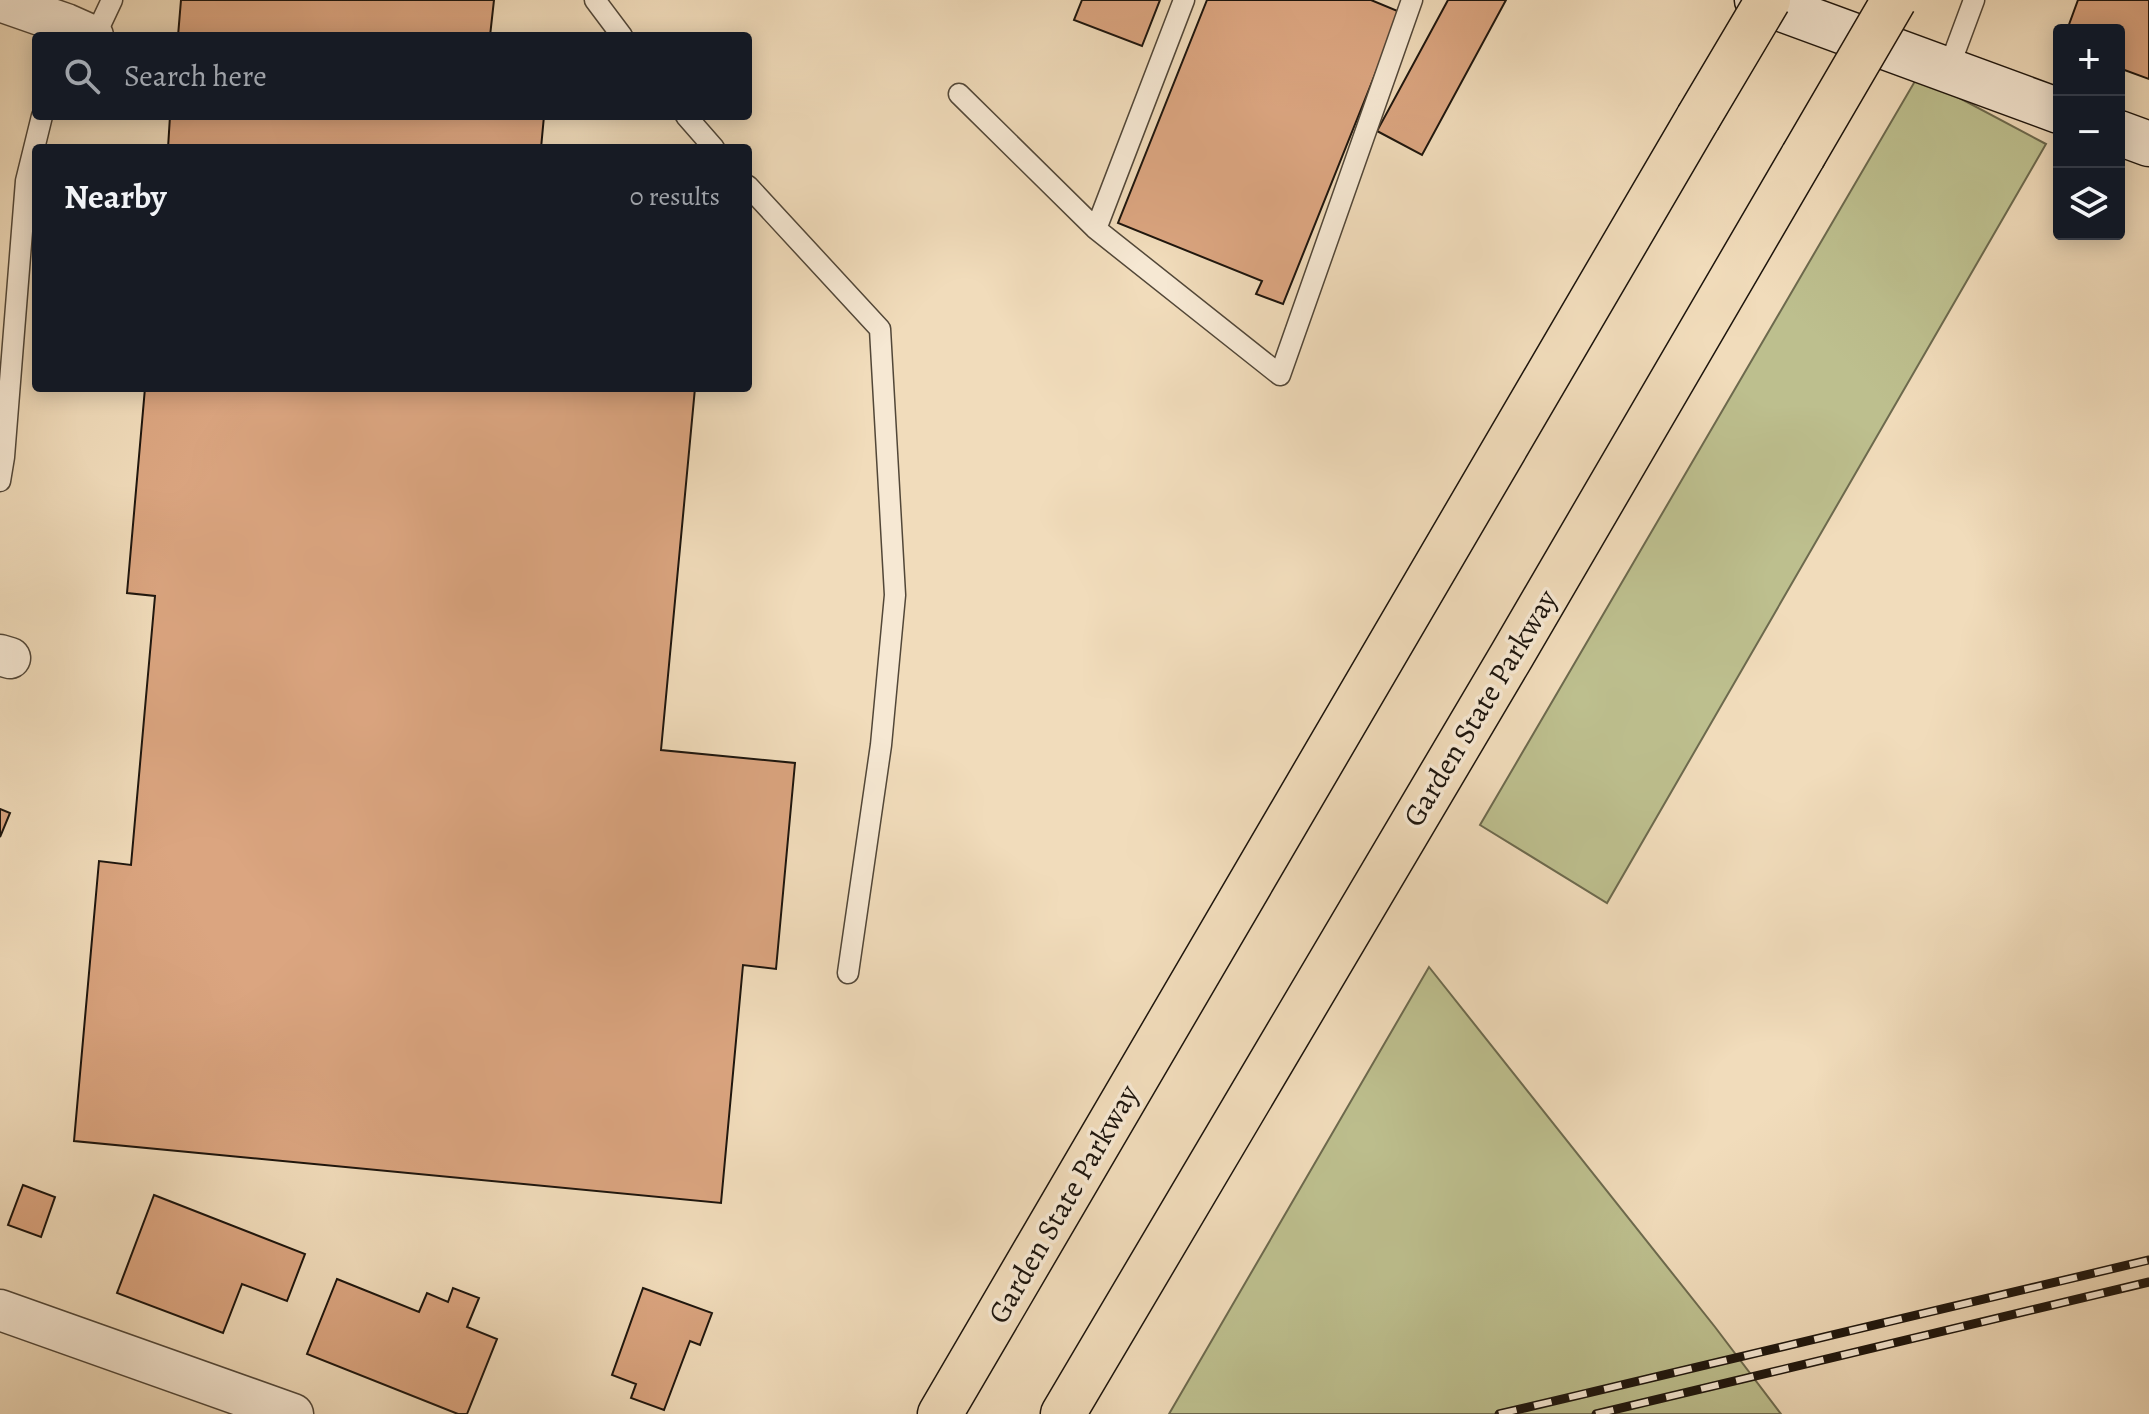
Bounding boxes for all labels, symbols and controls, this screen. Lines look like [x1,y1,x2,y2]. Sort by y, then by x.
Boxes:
map controls [2053,24,2125,240]
button: + [2053,24,2125,96]
search box [32,32,752,120]
icon: search [60,54,104,98]
text: Search here [124,56,267,96]
button: − [2053,96,2125,168]
button: layers [2053,168,2125,240]
text: Nearby [64,173,167,220]
text: 0 results [630,179,720,214]
street label: Garden State Parkway [1393,582,1567,834]
street label: Garden State Parkway [978,1077,1148,1331]

